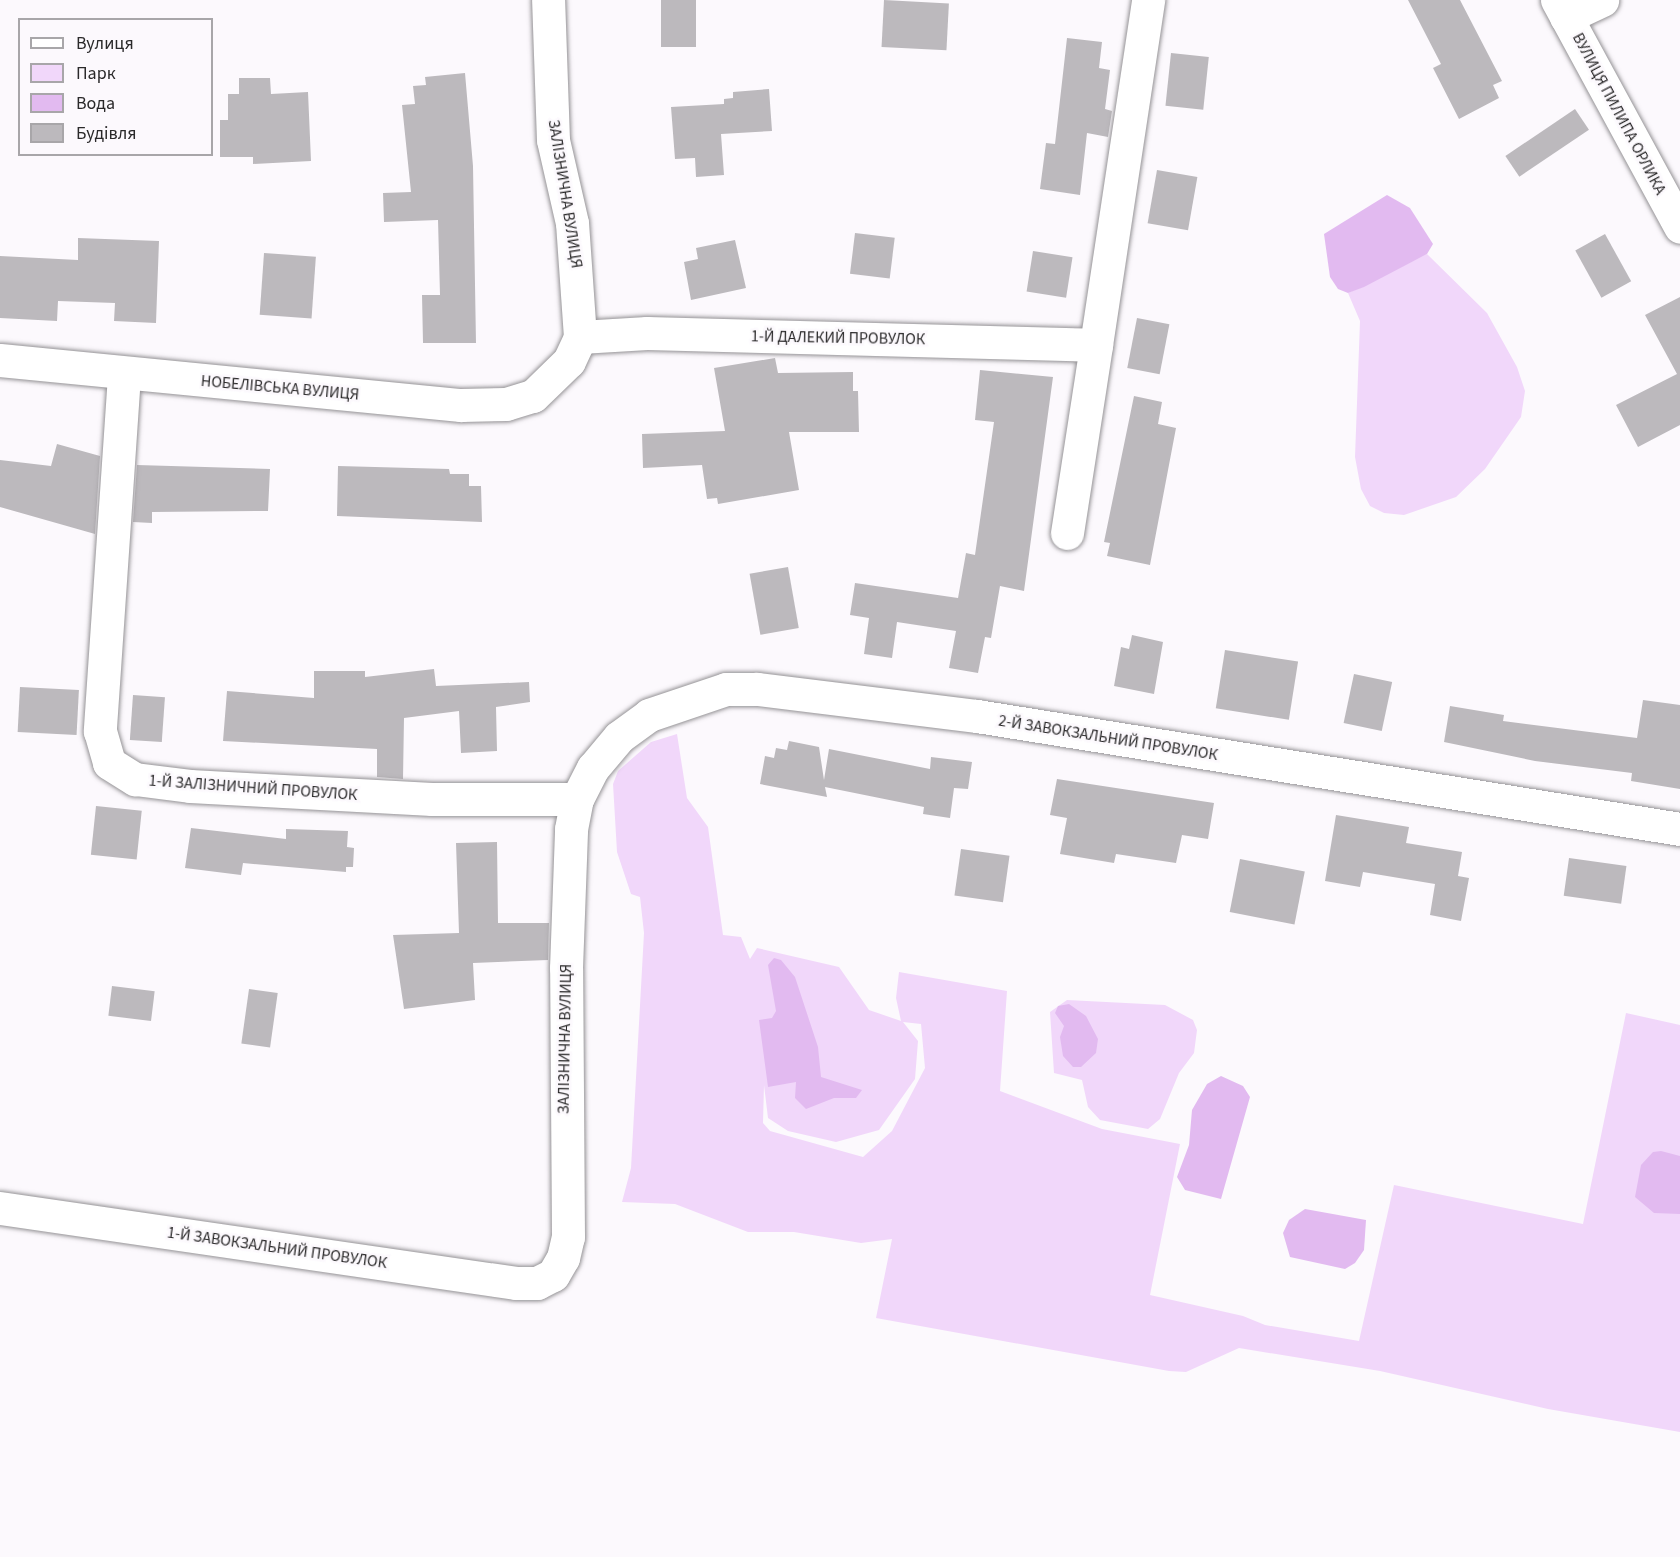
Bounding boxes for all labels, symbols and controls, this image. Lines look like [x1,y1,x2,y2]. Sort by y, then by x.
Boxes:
legend [18,18,213,156]
street label: ВУЛИЦЯ ПИЛИПА ОРЛИКА [1568,30,1670,198]
text: Вулиця [76,31,134,56]
text: Парк [76,61,116,86]
text: Вода [76,91,115,116]
street label: ЗАЛІЗНИЧНА ВУЛИЦЯ [544,118,586,270]
text: Будівля [76,121,136,146]
street label: 1-Й ДАЛЕКИЙ ПРОВУЛОК [751,327,925,349]
street label: НОБЕЛІВСЬКА ВУЛИЦЯ [200,372,360,404]
street label: 2-Й ЗАВОКЗАЛЬНИЙ ПРОВУЛОК [997,711,1219,765]
street label: 1-Й ЗАЛІЗНИЧНИЙ ПРОВУЛОК [148,771,358,805]
street label: ЗАЛІЗНИЧНА ВУЛИЦЯ [554,964,576,1114]
street label: 1-Й ЗАВОКЗАЛЬНИЙ ПРОВУЛОК [166,1223,388,1273]

